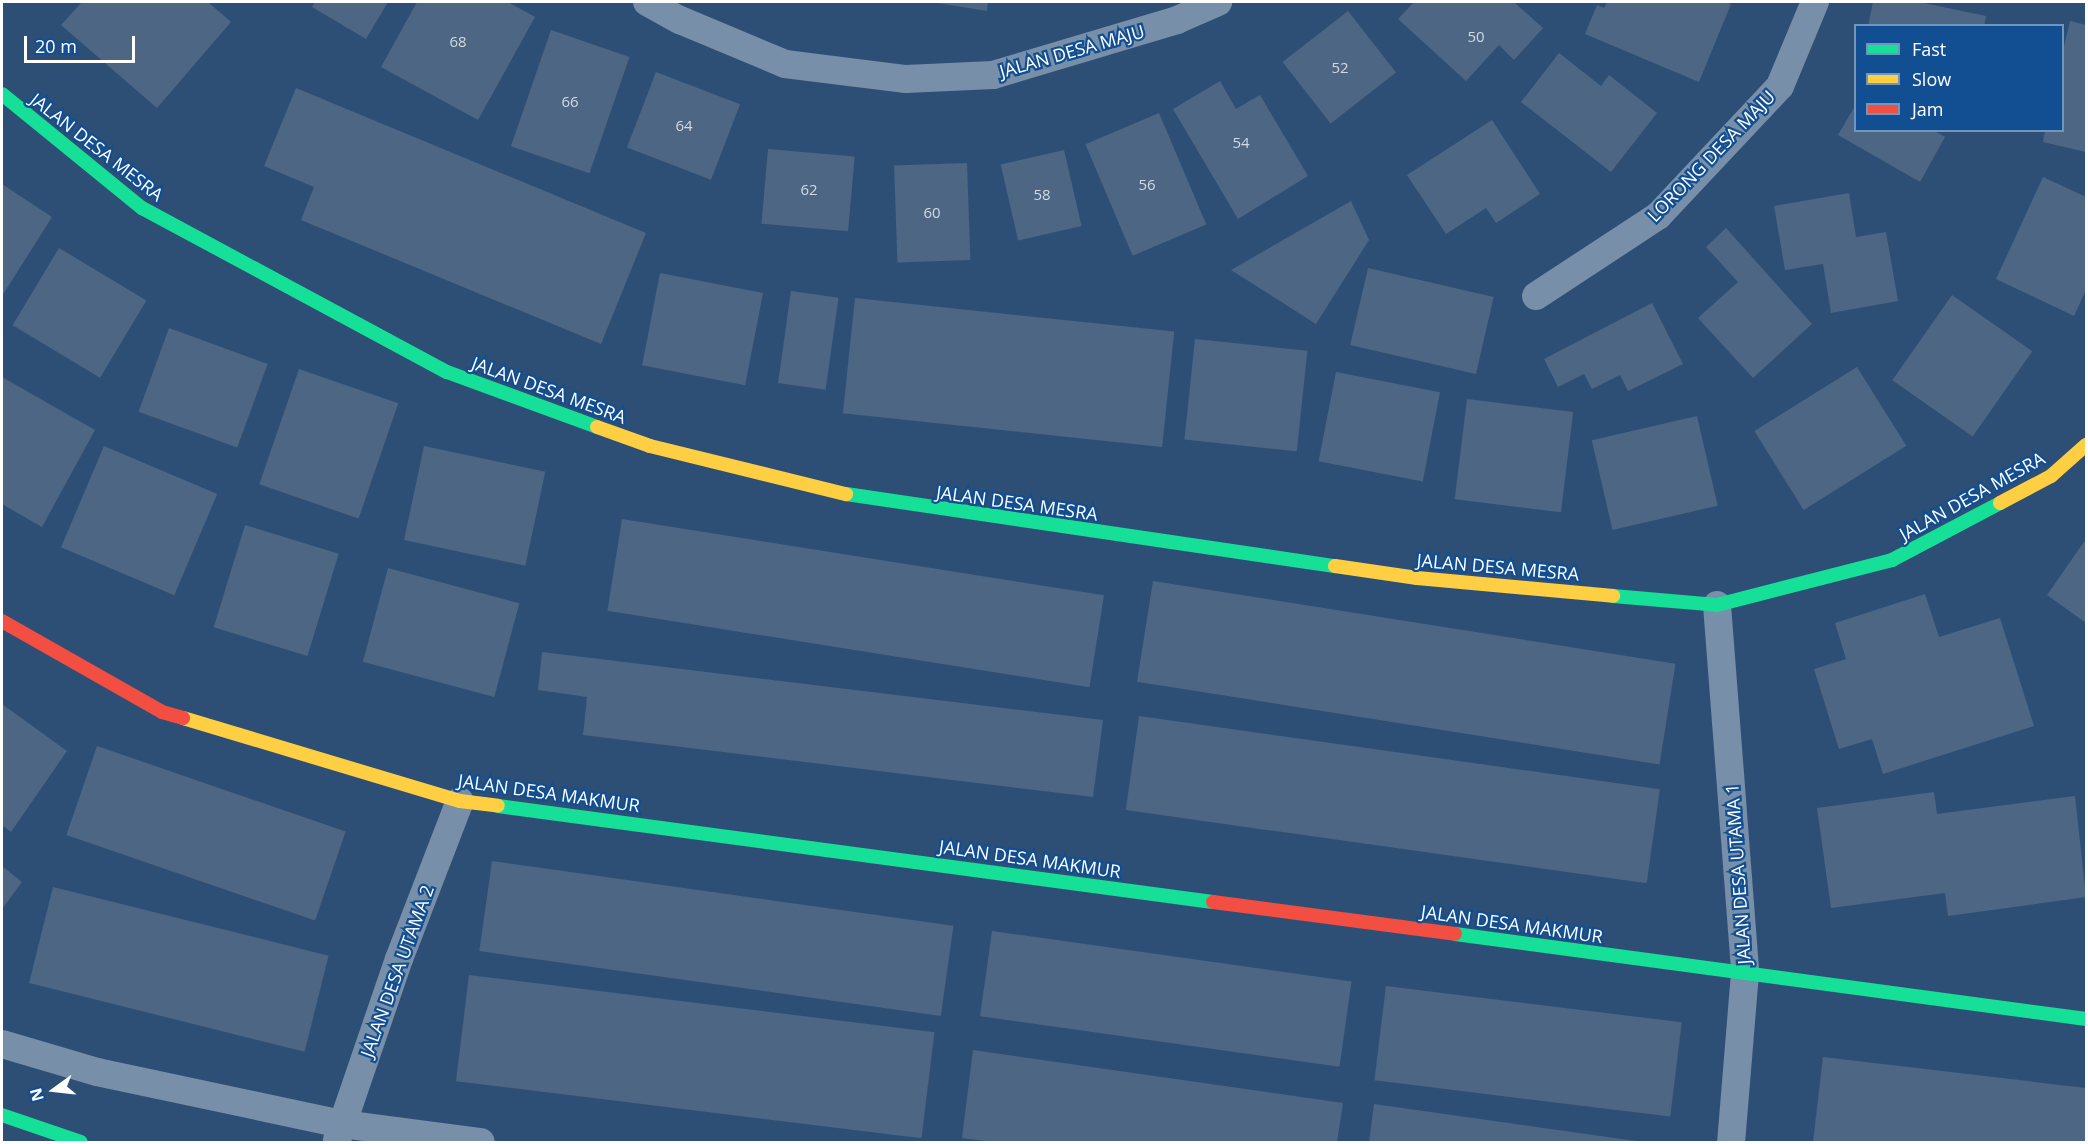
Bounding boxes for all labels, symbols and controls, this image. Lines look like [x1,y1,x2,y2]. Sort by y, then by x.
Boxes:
street label: JALAN DESA MAJU [997,20,1147,82]
scale bar [27,24,138,62]
legend [1854,24,2064,132]
house number: 50 [1467,28,1485,46]
house number: 68 [449,33,467,51]
text: 20 m [35,34,77,58]
text: Fast [1912,37,1946,61]
house number: 52 [1331,59,1349,77]
text: Slow [1912,67,1951,91]
street label: LORONG DESA MAJU [1643,86,1779,226]
street label: JALAN DESA MESRA [26,88,168,206]
house number: 66 [561,93,579,111]
text: Jam [1912,97,1944,121]
house number: 64 [675,117,693,135]
house number: 54 [1232,134,1250,152]
house number: 56 [1138,176,1156,194]
house number: 62 [800,181,818,199]
house number: 58 [1033,186,1051,204]
house number: 60 [923,204,941,222]
street label: JALAN DESA MESRA [469,352,629,428]
street label: JALAN DESA MESRA [1896,447,2048,545]
street label: JALAN DESA MESRA [935,481,1099,525]
street label: JALAN DESA MESRA [1416,549,1580,585]
street label: JALAN DESA MAKMUR [457,770,641,816]
street label: JALAN DESA UTAMA 1 [1721,783,1755,965]
street label: JALAN DESA MAKMUR [938,836,1122,882]
street label: JALAN DESA UTAMA 2 [356,882,438,1060]
street label: JALAN DESA MAKMUR [1420,901,1604,947]
north arrow [24,1060,84,1120]
text: N [24,1086,49,1104]

